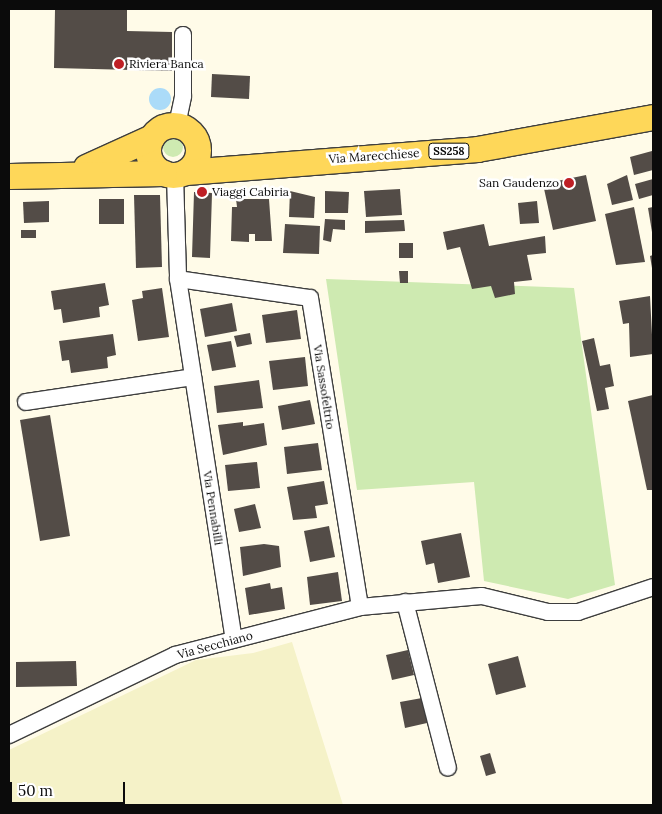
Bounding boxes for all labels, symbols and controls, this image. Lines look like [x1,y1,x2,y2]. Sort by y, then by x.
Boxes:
place label: Riviera Banca [129,57,204,71]
marker: Riviera Banca [113,58,125,70]
road number: SS258 [428,142,470,160]
street label: Via Marecchiese [328,146,420,166]
place label: San Gaudenzo [479,176,559,190]
marker: San Gaudenzo [563,177,575,189]
place label: Viaggi Cabiria [212,185,289,199]
marker: Viaggi Cabiria [196,186,208,198]
street label: Via Sassofeltrio [310,344,338,430]
street label: Via Pennabilli [200,470,226,546]
street label: Via Secchiano [176,628,254,662]
scale bar [12,772,128,804]
text: 50 m [18,781,53,800]

